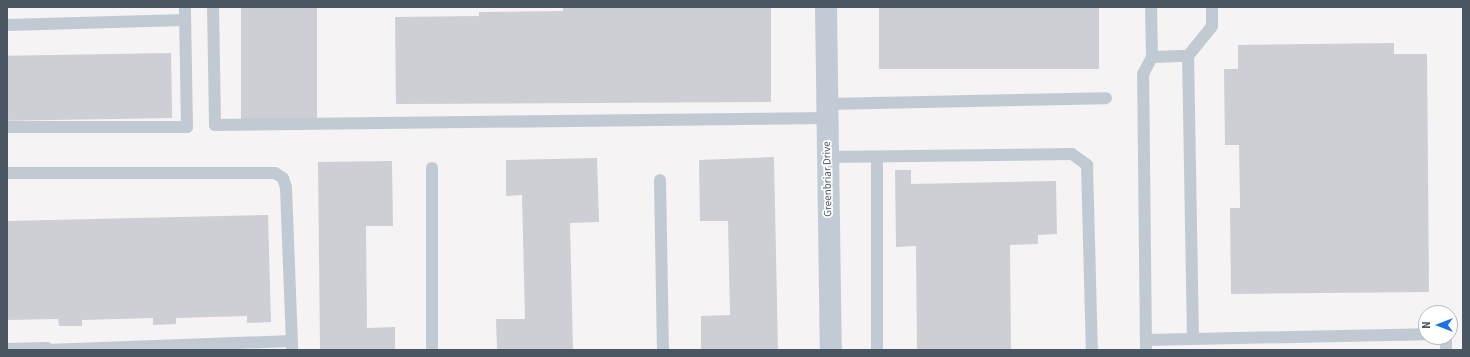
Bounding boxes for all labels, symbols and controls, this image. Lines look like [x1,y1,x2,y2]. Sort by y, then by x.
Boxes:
street label: Greenbriar Drive [821,141,835,217]
north arrow [1418,305,1458,345]
text: N [1419,321,1434,329]

